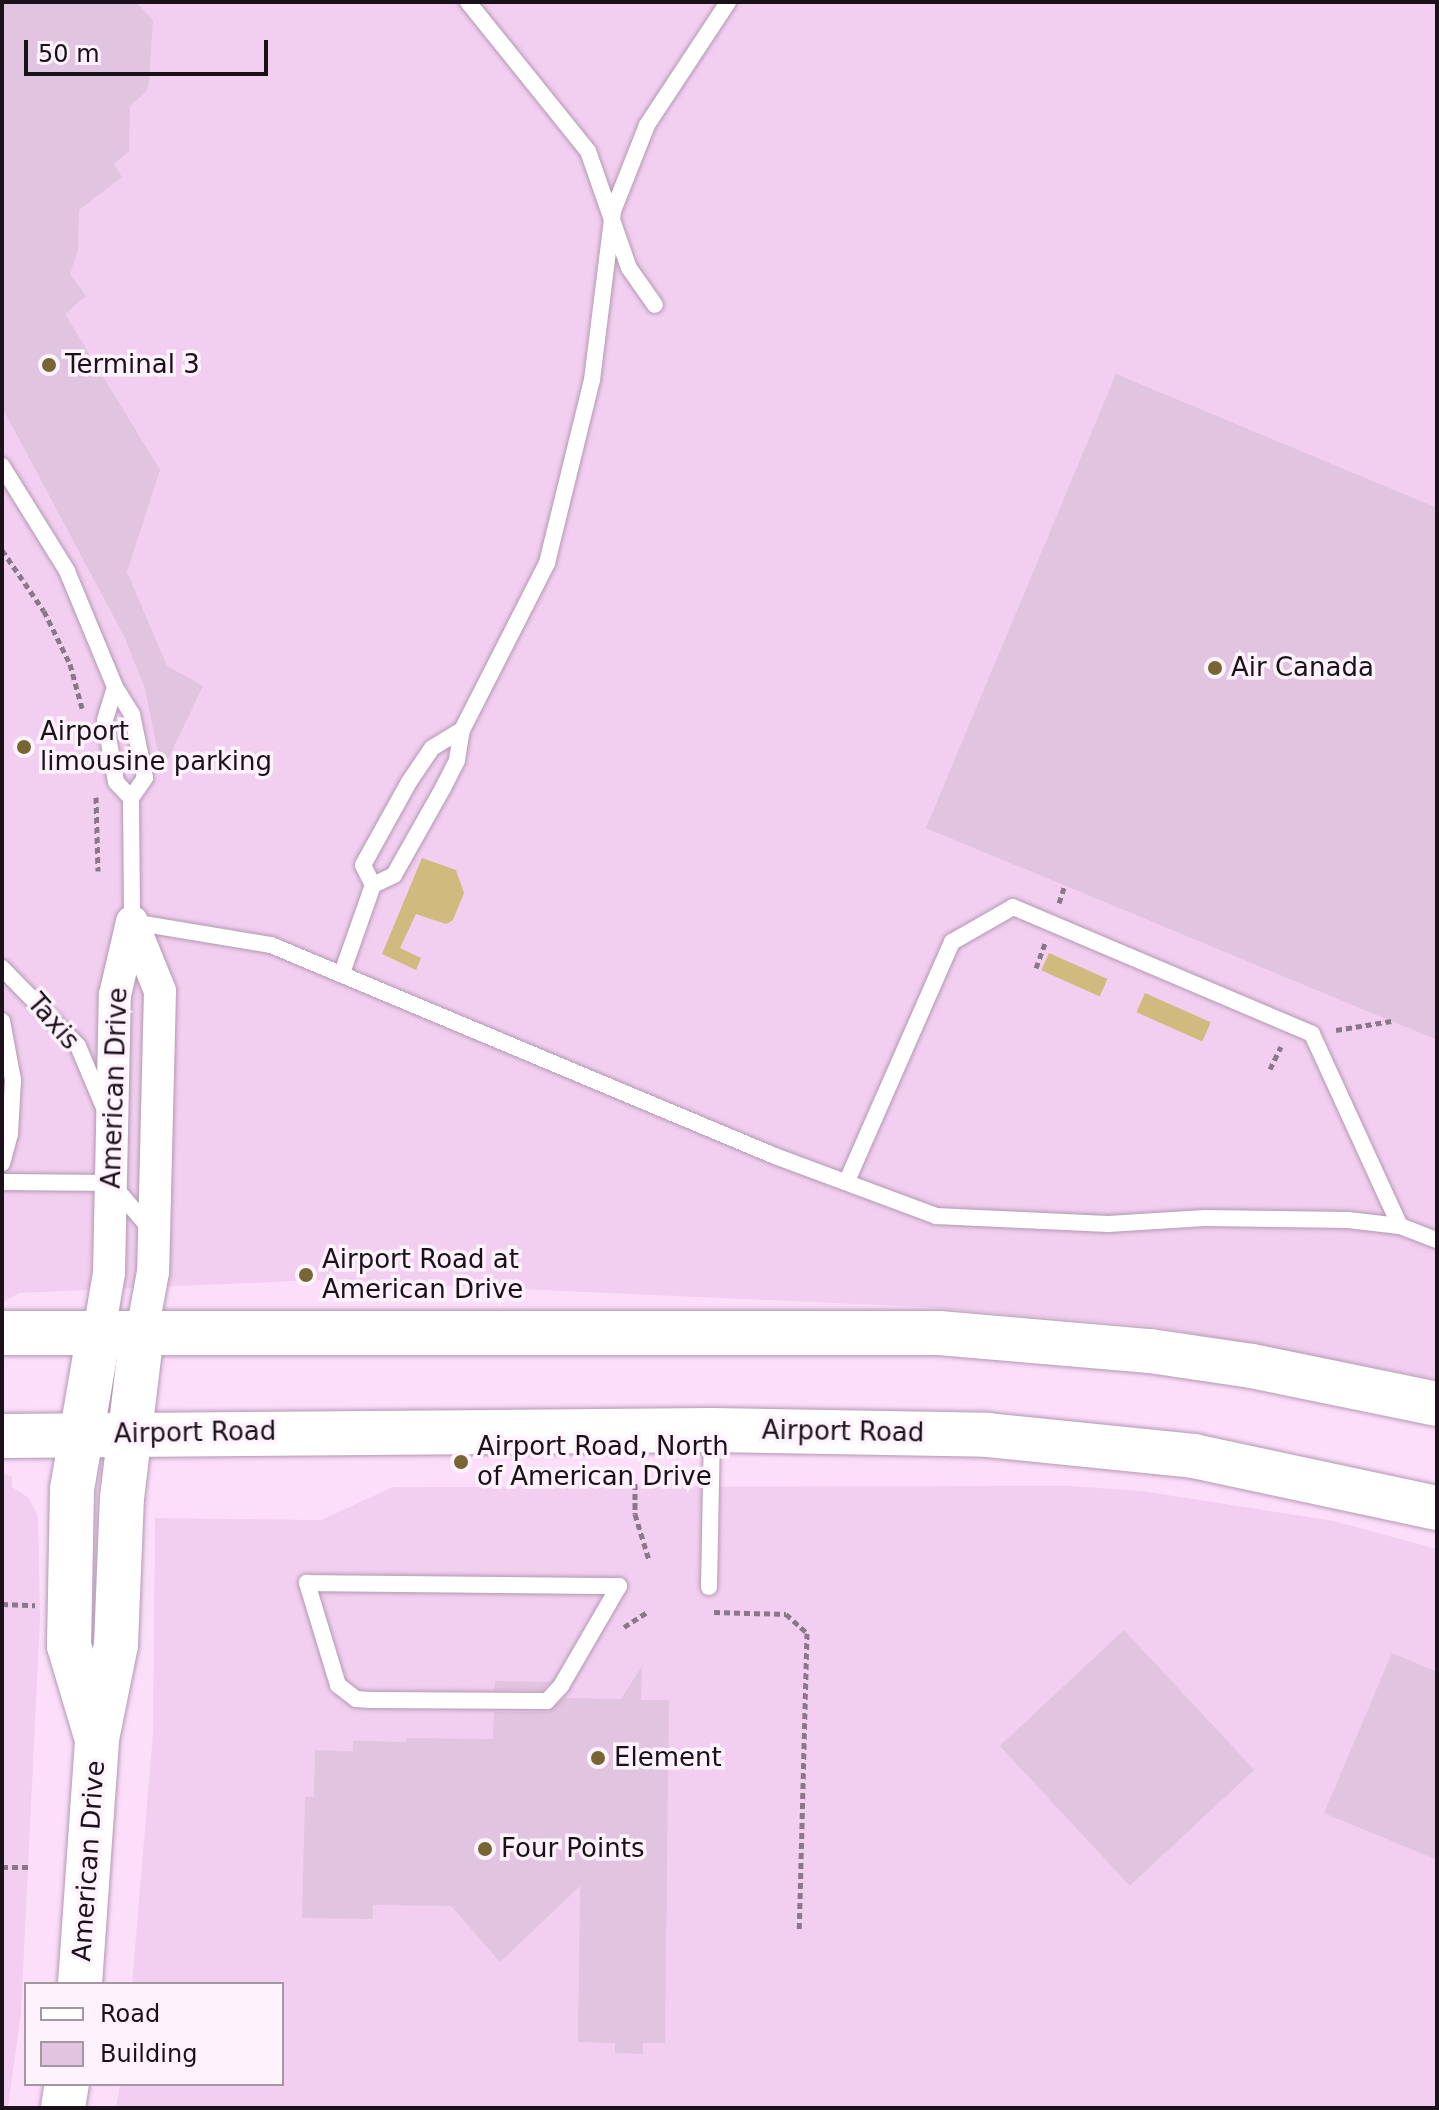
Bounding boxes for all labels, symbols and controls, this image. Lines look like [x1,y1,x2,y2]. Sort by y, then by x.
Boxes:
scale bar [28,24,272,74]
text: 50 m [38,40,100,68]
place label: Terminal 3 [65,349,200,381]
marker: Terminal 3 [40,356,58,374]
place label: Air Canada [1231,652,1374,684]
marker: Air Canada [1206,659,1224,677]
place label: Airport limousine parking [40,716,272,778]
marker: Airport limousine parking [15,738,33,756]
street label: American Drive [96,987,134,1189]
street label: Taxis [20,988,86,1056]
place label: Airport Road at American Drive [322,1244,523,1306]
marker: Airport Road at American Drive [297,1266,315,1284]
street label: Airport Road [761,1415,925,1449]
street label: Airport Road [113,1416,277,1450]
place label: Airport Road, North of American Drive [477,1431,729,1492]
marker: Airport Road, North of American Drive [452,1453,470,1471]
place label: Element [614,1742,722,1774]
marker: Element [589,1749,607,1767]
street label: American Drive [66,1760,112,1962]
place label: Four Points [501,1833,644,1865]
marker: Four Points [476,1840,494,1858]
legend [24,1982,284,2086]
text: Road [100,2000,160,2028]
text: Building [100,2040,197,2068]

